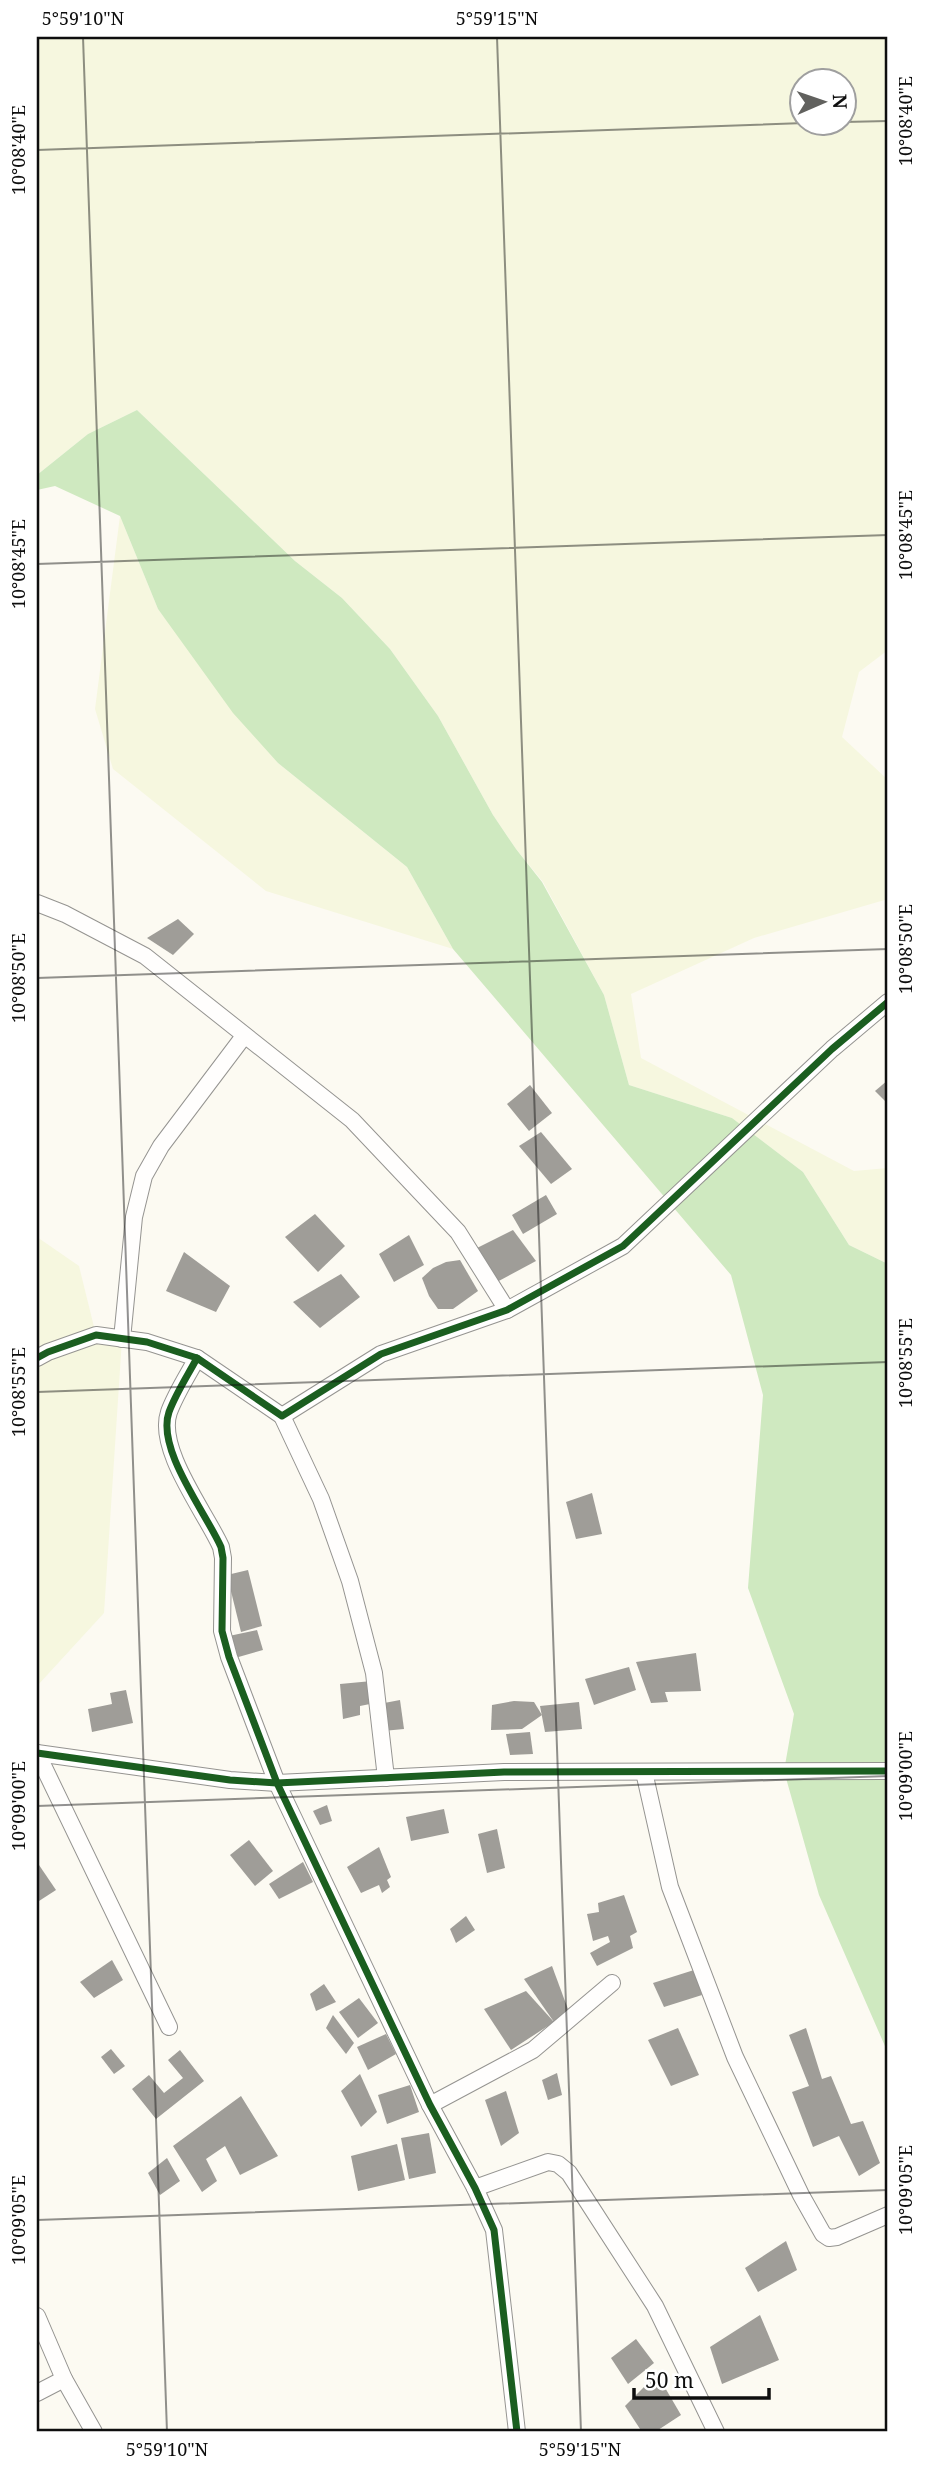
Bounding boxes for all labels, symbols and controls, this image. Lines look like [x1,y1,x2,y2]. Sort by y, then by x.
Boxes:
text: 5°59'10"N [42,6,125,30]
text: 5°59'15"N [456,6,539,30]
north arrow [788,66,858,136]
text: 10°08'40"E [893,76,917,166]
text: N [827,93,853,109]
text: 10°08'40"E [6,105,30,195]
text: 10°08'45"E [893,490,917,580]
text: 10°08'45"E [6,519,30,609]
text: 10°08'50"E [893,904,917,994]
text: 10°08'50"E [6,933,30,1023]
text: 10°08'55"E [893,1318,917,1408]
text: 10°08'55"E [6,1347,30,1437]
text: 10°09'00"E [893,1731,917,1821]
text: 10°09'00"E [6,1761,30,1851]
text: 10°09'05"E [893,2145,917,2235]
text: 10°09'05"E [6,2175,30,2265]
scale bar [634,2357,769,2401]
text: 50 m [645,2366,694,2394]
text: 5°59'10"N [126,2437,209,2461]
text: 5°59'15"N [539,2437,622,2461]

